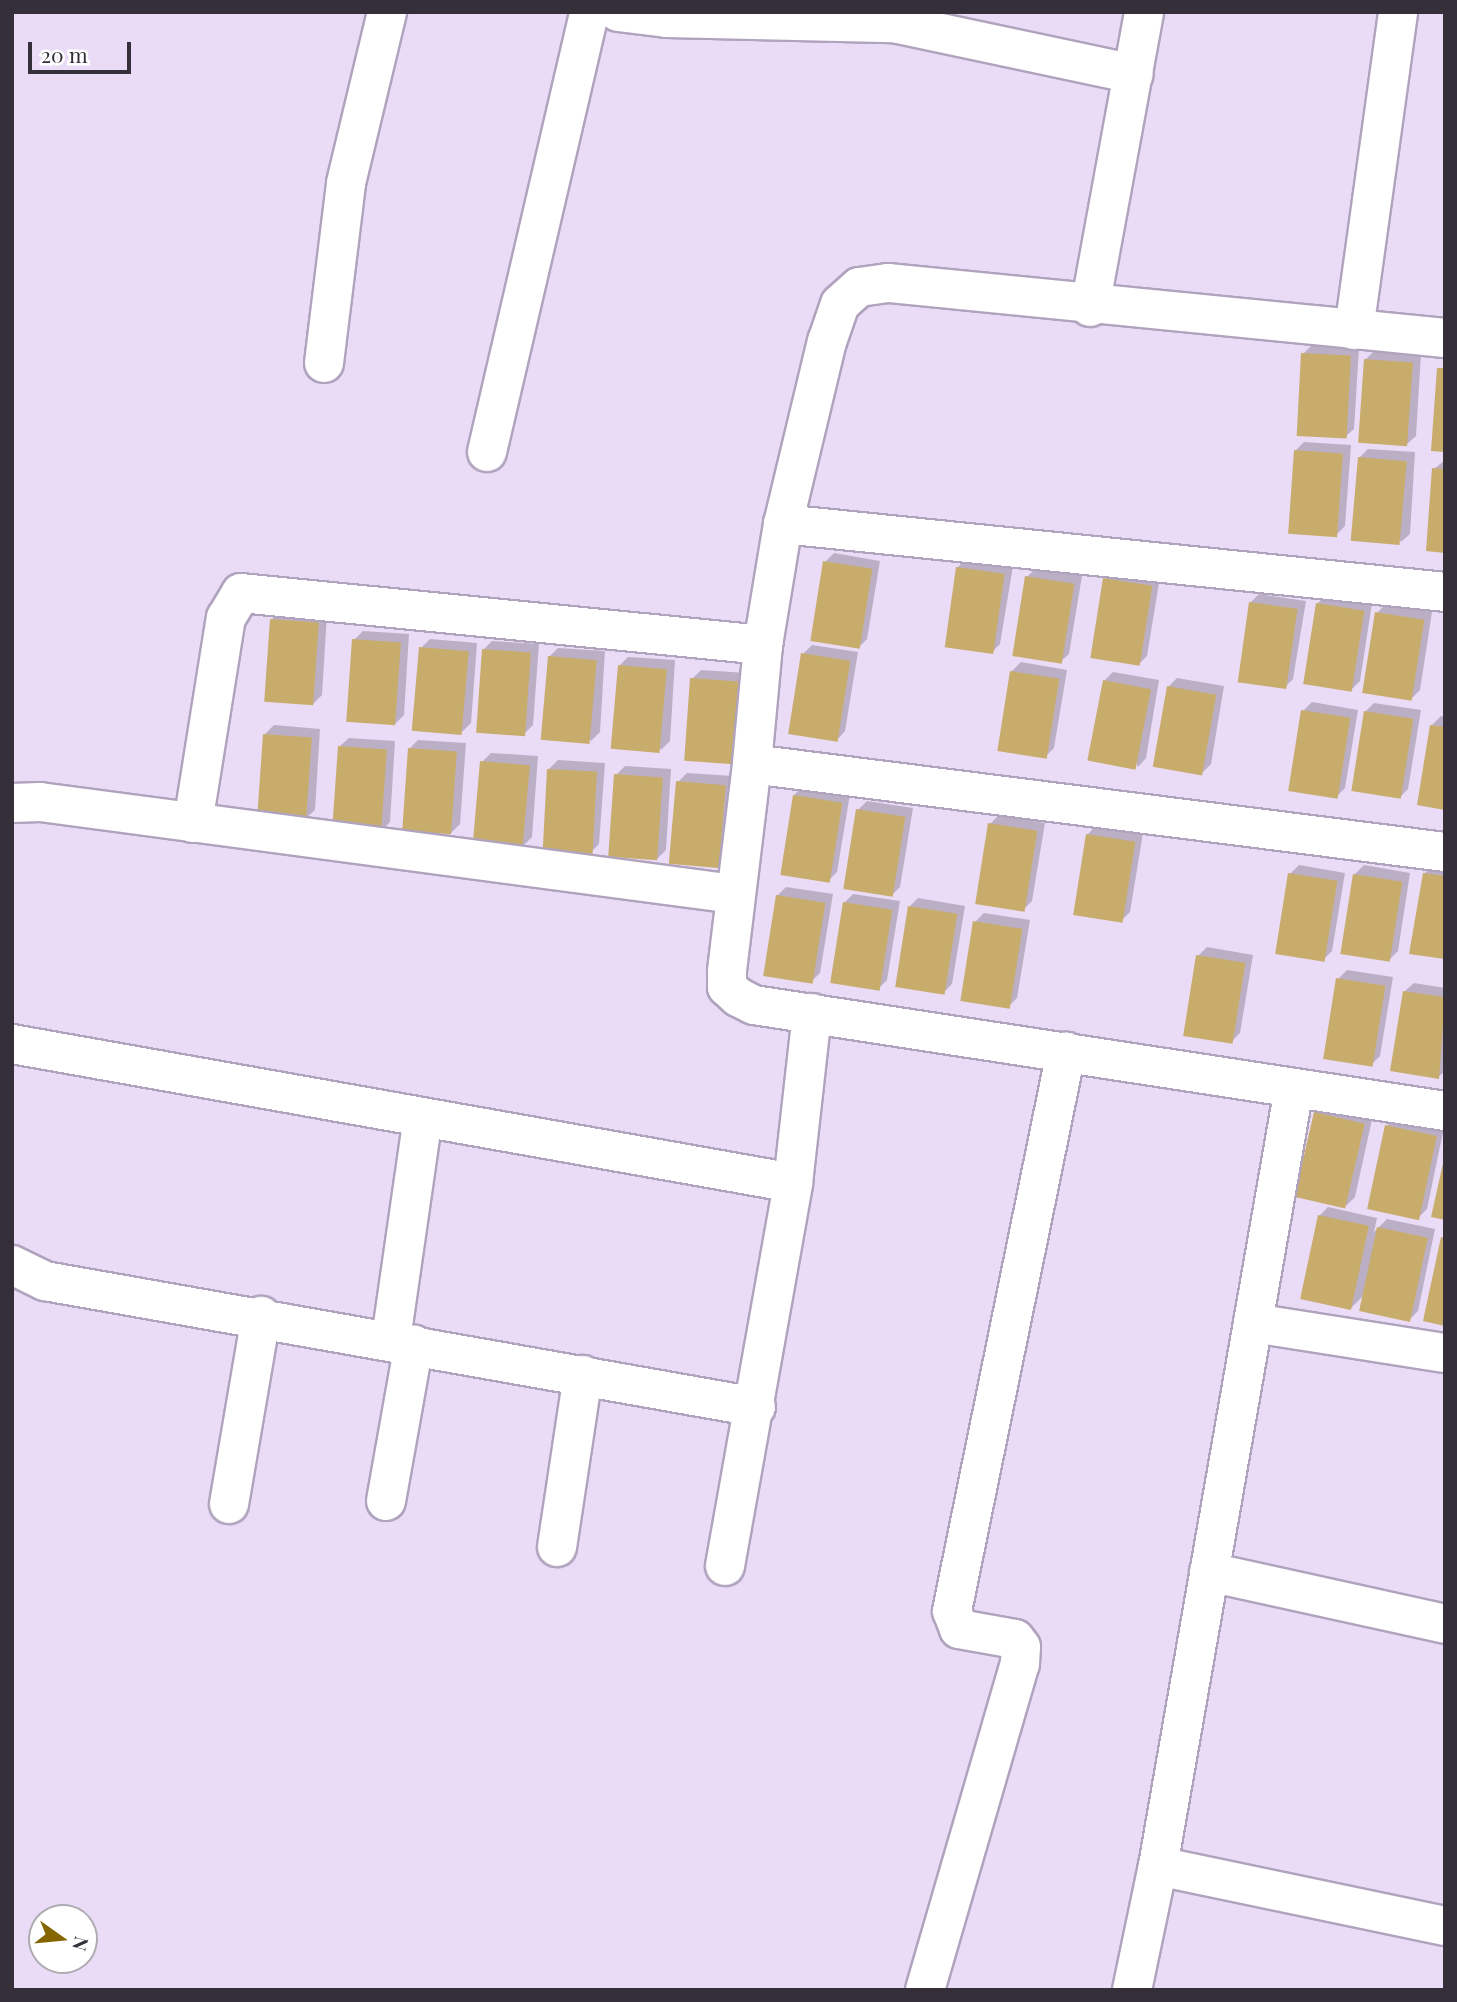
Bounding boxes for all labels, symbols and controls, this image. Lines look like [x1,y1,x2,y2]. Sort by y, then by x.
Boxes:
scale bar [32,28,135,72]
text: 20 m [41,40,88,68]
north arrow [28,1904,98,1974]
text: N [67,1934,96,1954]

